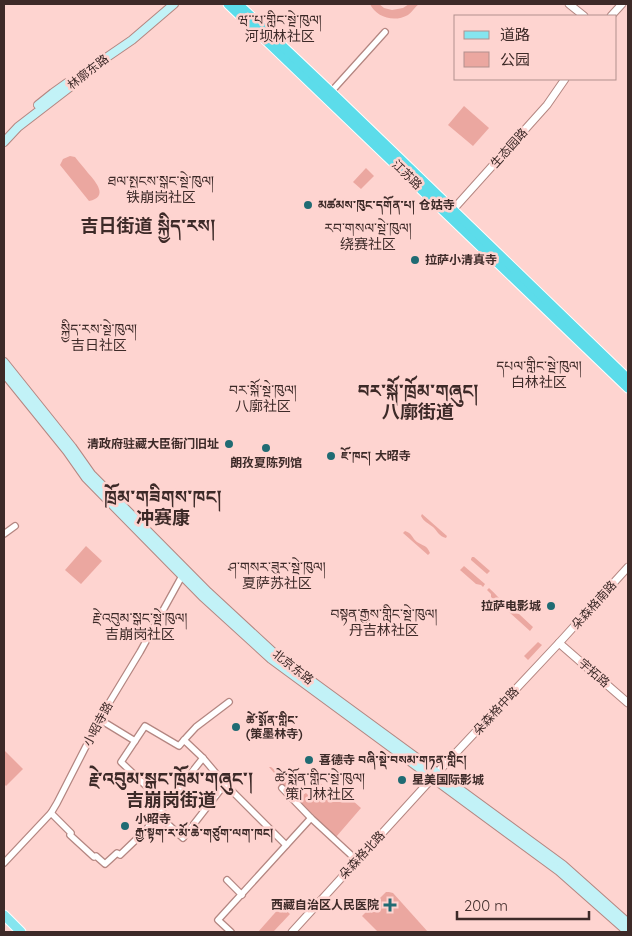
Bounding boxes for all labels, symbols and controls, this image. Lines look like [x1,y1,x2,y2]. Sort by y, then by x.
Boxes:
district label: ཝ་་པ་གླིང་སྡེ་ཁུལ། 河坝林社区 [238,10,322,45]
legend [454,15,617,80]
text: 道路 [500,25,530,44]
text: 公园 [500,50,530,69]
street label: 林廓东路 [64,51,111,92]
street label: 生态园路 [487,125,530,171]
street label: 江苏路 [389,157,426,193]
district label: ཐལ་སྤུངས་སྒང་སྡེ་ཁུལ། 铁崩岗社区 [108,171,214,206]
place label: མཚམས་ཁུང་དགོན་པ། 仓姑寺 [318,195,455,215]
marker: མཚམས་ཁུང་དགོན་པ། 仓姑寺 [302,199,314,211]
district label: 吉日街道 སྐྱིད་རས། [80,212,216,243]
district label: རབ་གསལ་སྡེ་ཁུལ། 绕赛社区 [324,218,412,253]
place label: 拉萨小清真寺 [425,252,497,267]
marker: 拉萨小清真寺 [409,254,421,266]
district label: སྐྱིད་རས་སྡེ་ཁུལ། 吉日社区 [61,319,137,354]
district label: དཔལ་གླིང་སྡེ་ཁུལ། 白林社区 [496,356,582,391]
district label: བར་སྐོ་ཁྲོམ་གཞུང། 八廓街道 [357,375,479,423]
district label: བར་སྐོ་སྡེ་ཁུལ། 八廓社区 [229,378,297,415]
place label: 清政府驻藏大臣衙门旧址 [87,436,219,451]
marker: 清政府驻藏大臣衙门旧址 [223,438,235,450]
marker: 朗孜夏陈列馆 [260,442,272,454]
place label: ཇོ་ཁང། 大昭寺 [340,446,411,466]
marker: ཇོ་ཁང། 大昭寺 [325,450,337,462]
place label: 朗孜夏陈列馆 [230,455,302,470]
district label: ཁྲོམ་གཟིགས་ཁང། 冲赛康 [104,482,222,529]
district label: ཤ་གསར་ཟུར་སྡེ་ཁུལ། 夏萨苏社区 [227,557,326,592]
street label: 朵森格南路 [568,577,619,632]
place label: 拉萨电影城 [481,598,541,613]
marker: 拉萨电影城 [545,600,557,612]
district label: བསྟན་རྒྱས་གླིང་སྡེ་ཁུལ། 丹吉林社区 [330,604,438,639]
district label: རྗེ་འབུམ་སྒང་སྡེ་ཁུལ། 吉崩岗社区 [92,608,188,643]
street label: 北京东路 [270,646,317,687]
street label: 宇拓路 [576,655,613,690]
street label: 朵森格中路 [470,684,522,738]
street label: 小昭寺路 [80,699,115,748]
place label: ཚེ་སྨོན་གླིང་ (策墨林寺) [246,710,303,741]
marker: ཚེ་སྨོན་གླིང་ (策墨林寺) [230,721,242,733]
place label: 喜德寺 བཞི་སྡེ་བསམ་གཏན་གླིང། [319,750,467,770]
marker: 喜德寺 བཞི་སྡེ་བསམ་གཏན་གླིང། [303,754,315,766]
district label: རྗེ་འབུམ་སྒང་ཁྲོམ་གཞུང་། 吉崩岗街道 [89,764,253,811]
district label: ཚེ་སྨོན་གླིང་སྡེ་ཁུལ། 策门林社区 [275,767,365,803]
place label: 星美国际影城 [412,772,484,787]
marker: 星美国际影城 [396,774,408,786]
place label: 小昭寺 རྒྱ་སྟག་ར་མོ་ཆེ་གཙུག་ལག་ཁང། [135,811,274,844]
marker: 小昭寺 རྒྱ་སྟག་ར་མོ་ཆེ་གཙུག་ལག་ཁང། [119,820,131,832]
street label: 朵森格北路 [336,828,388,882]
scale bar [457,888,590,920]
text: 200 m [464,896,508,915]
place label: 西藏自治区人民医院 [271,897,379,912]
marker: 西藏自治区人民医院 [383,898,397,912]

